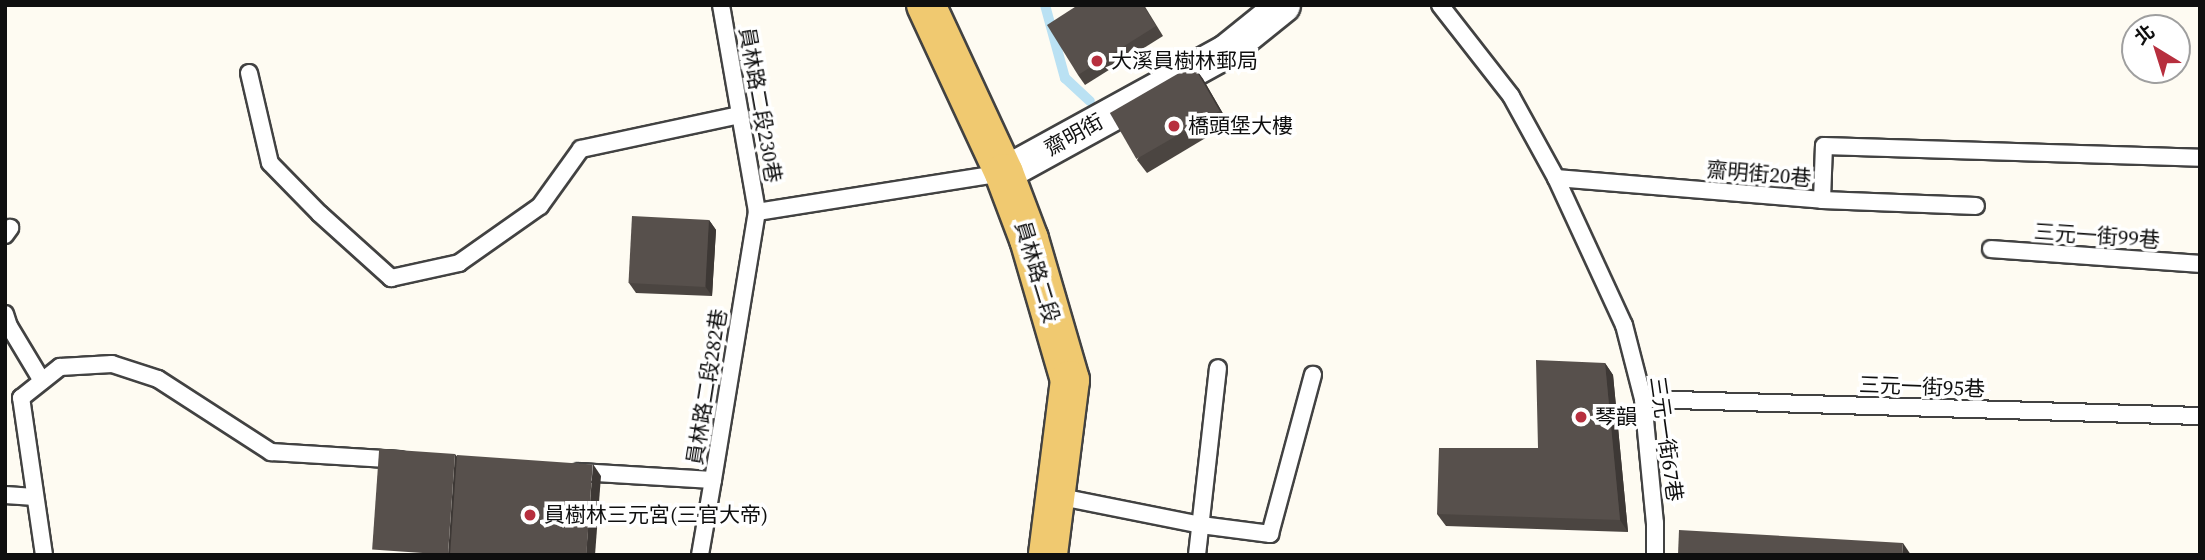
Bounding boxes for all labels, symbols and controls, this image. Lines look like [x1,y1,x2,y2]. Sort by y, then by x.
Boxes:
north arrow [2121,14,2191,84]
text: 北 [2129,18,2160,50]
street label: 員林路二段230巷 [734,25,786,185]
place label: 大溪員樹林郵局 [1111,48,1258,74]
marker: 大溪員樹林郵局 [1089,53,1105,69]
street label: 齋明街 [1040,109,1108,161]
place label: 橋頭堡大樓 [1188,113,1293,139]
marker: 橋頭堡大樓 [1166,118,1182,134]
street label: 齋明街20巷 [1706,157,1812,191]
street label: 員林路二段 [1010,218,1064,326]
street label: 三元一街99巷 [2033,219,2161,253]
street label: 員林路二段282巷 [682,307,732,467]
street label: 三元一街95巷 [1859,372,1985,402]
street label: 三元一街67巷 [1645,375,1687,503]
place label: 琴韻 [1595,404,1637,430]
marker: 琴韻 [1573,409,1589,425]
place label: 員樹林三元宮(三官大帝) [544,502,768,528]
marker: 員樹林三元宮(三官大帝) [522,507,538,523]

